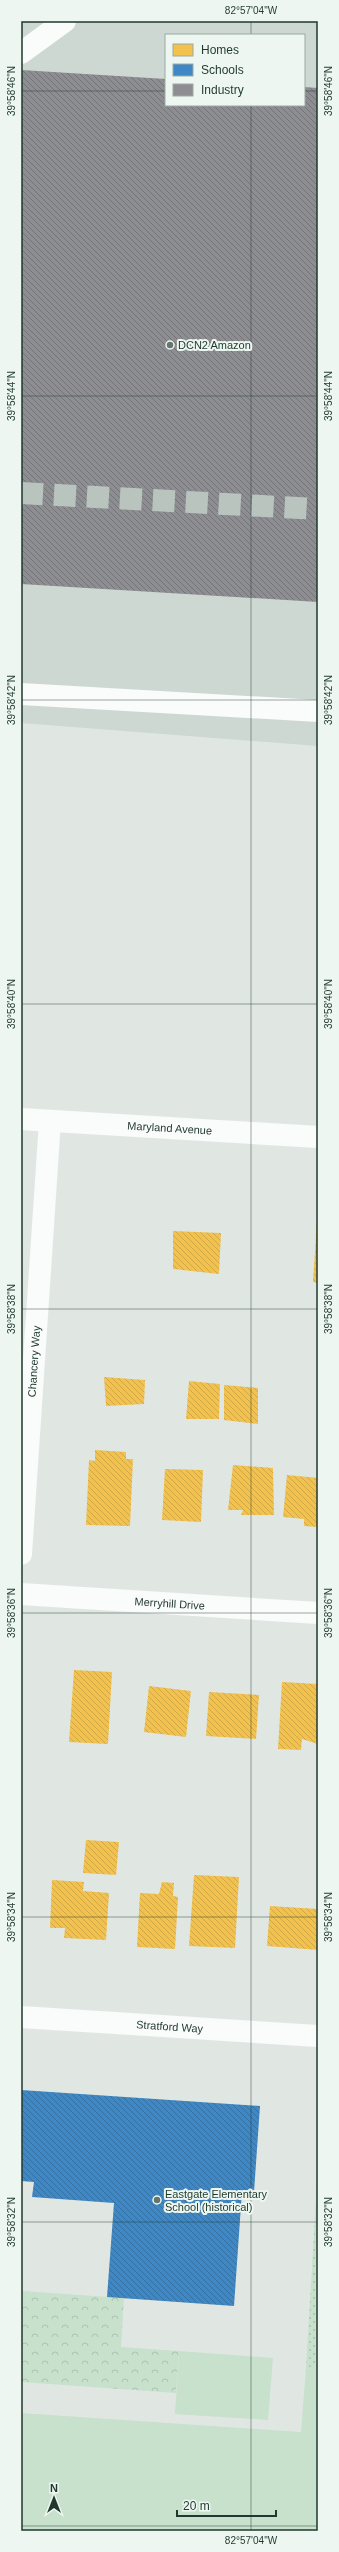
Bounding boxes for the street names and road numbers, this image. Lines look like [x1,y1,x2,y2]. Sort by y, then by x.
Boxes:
street label: Maryland Avenue [127,1119,212,1137]
street label: Chancery Way [26,1325,42,1398]
street label: Merryhill Drive [134,1595,205,1612]
street label: Stratford Way [136,2018,204,2035]

